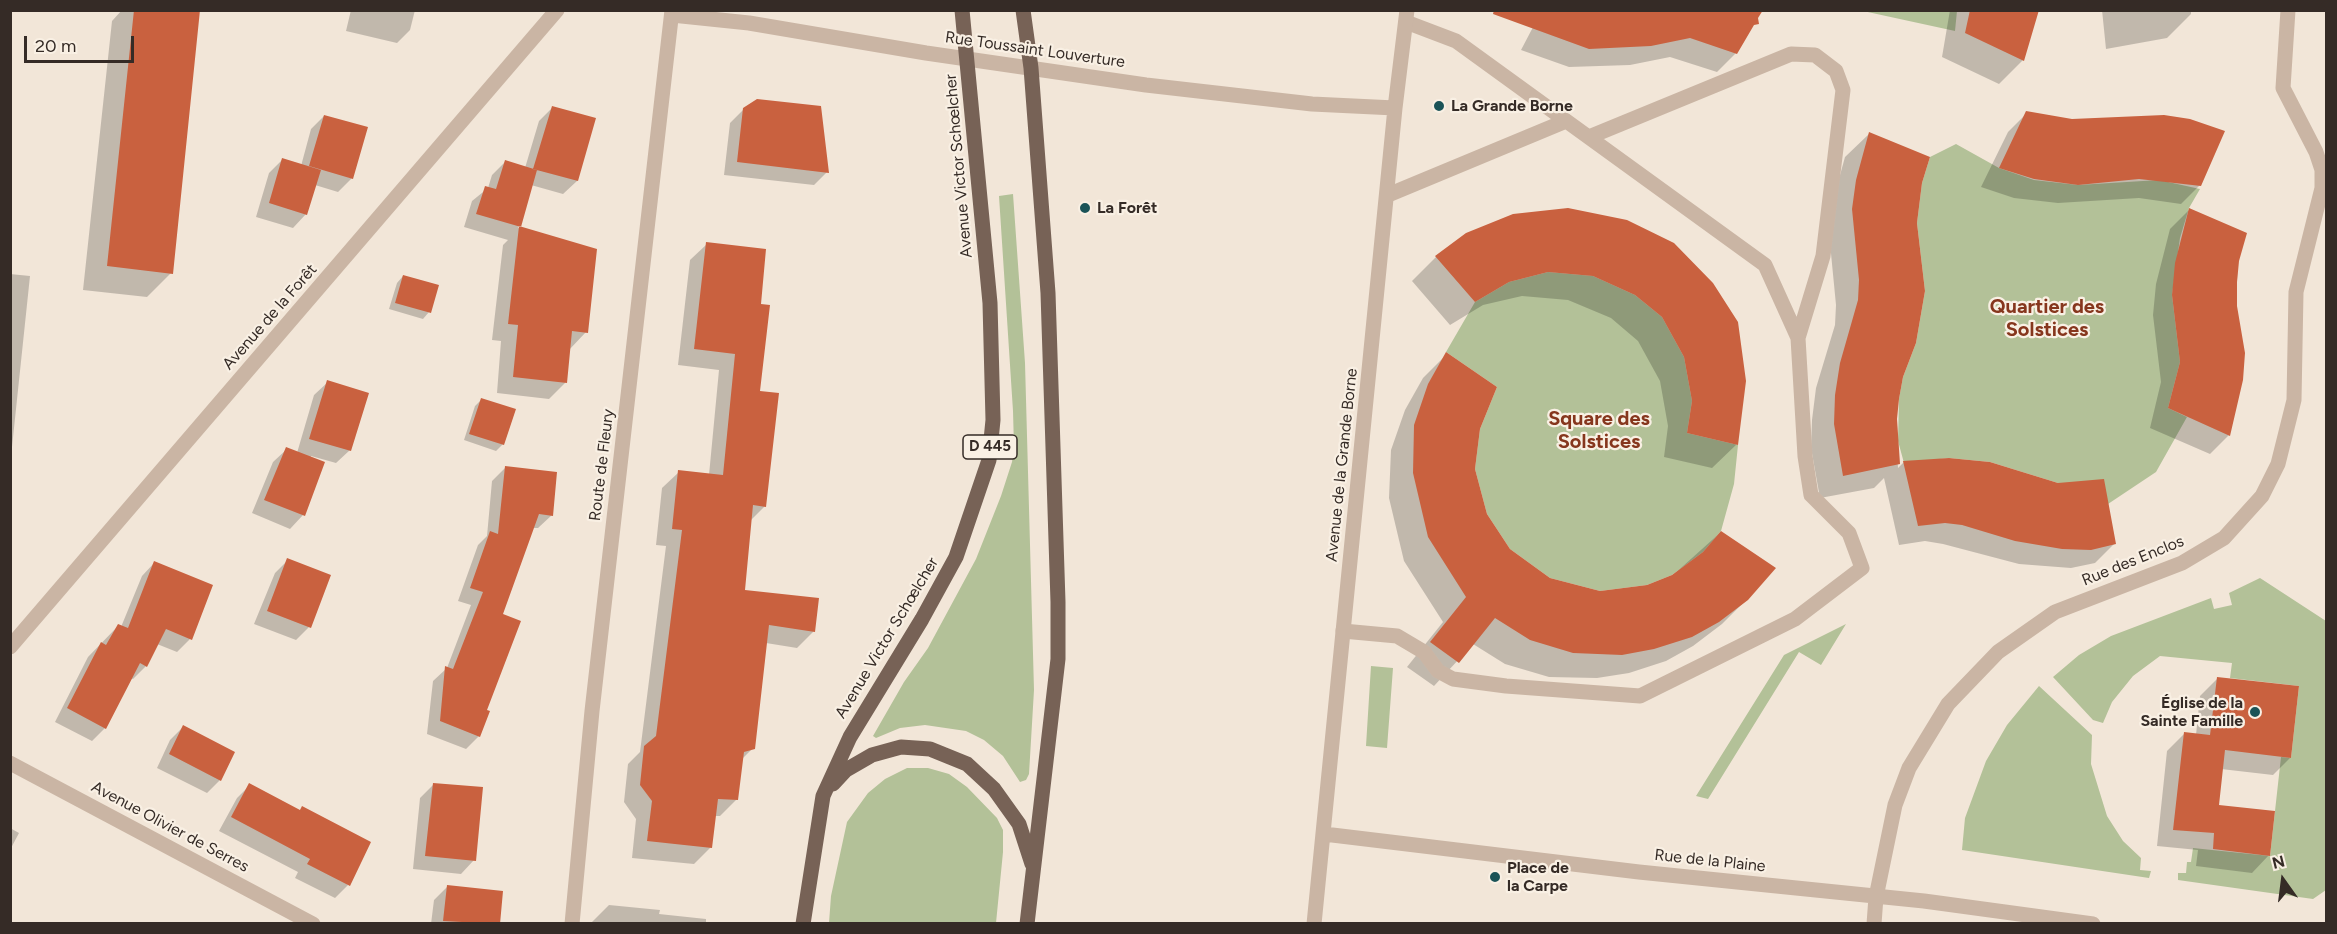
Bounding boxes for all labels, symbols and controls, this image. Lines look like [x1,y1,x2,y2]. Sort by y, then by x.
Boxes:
scale bar [27,24,136,62]
street label: Rue Toussaint Louverture [944,28,1126,72]
text: 20 m [35,35,76,57]
street label: Avenue Victor Schœlcher [941,73,977,259]
place label: La Grande Borne [1451,96,1573,116]
marker: La Grande Borne [1432,99,1446,113]
place label: La Forêt [1097,198,1157,218]
marker: La Forêt [1078,201,1092,215]
street label: Avenue de la Forêt [219,260,321,374]
district label: Quartier des Solstices [1990,295,2104,342]
street label: Avenue de la Grande Borne [1322,367,1362,563]
district label: Square des Solstices [1548,407,1650,454]
street label: Route de Fleury [586,408,618,522]
road number: D 445 [963,435,1017,459]
street label: Rue des Enclos [2079,532,2187,590]
street label: Avenue Victor Schœlcher [831,554,943,722]
place label: Église de la Sainte Famille [2140,693,2243,731]
marker: Église de la Sainte Famille [2248,705,2262,719]
street label: Avenue Olivier de Serres [88,777,252,877]
street label: Rue de la Plaine [1653,846,1767,876]
north arrow [2253,850,2313,910]
text: N [2270,851,2287,873]
place label: Place de la Carpe [1507,858,1569,896]
marker: Place de la Carpe [1488,870,1502,884]

